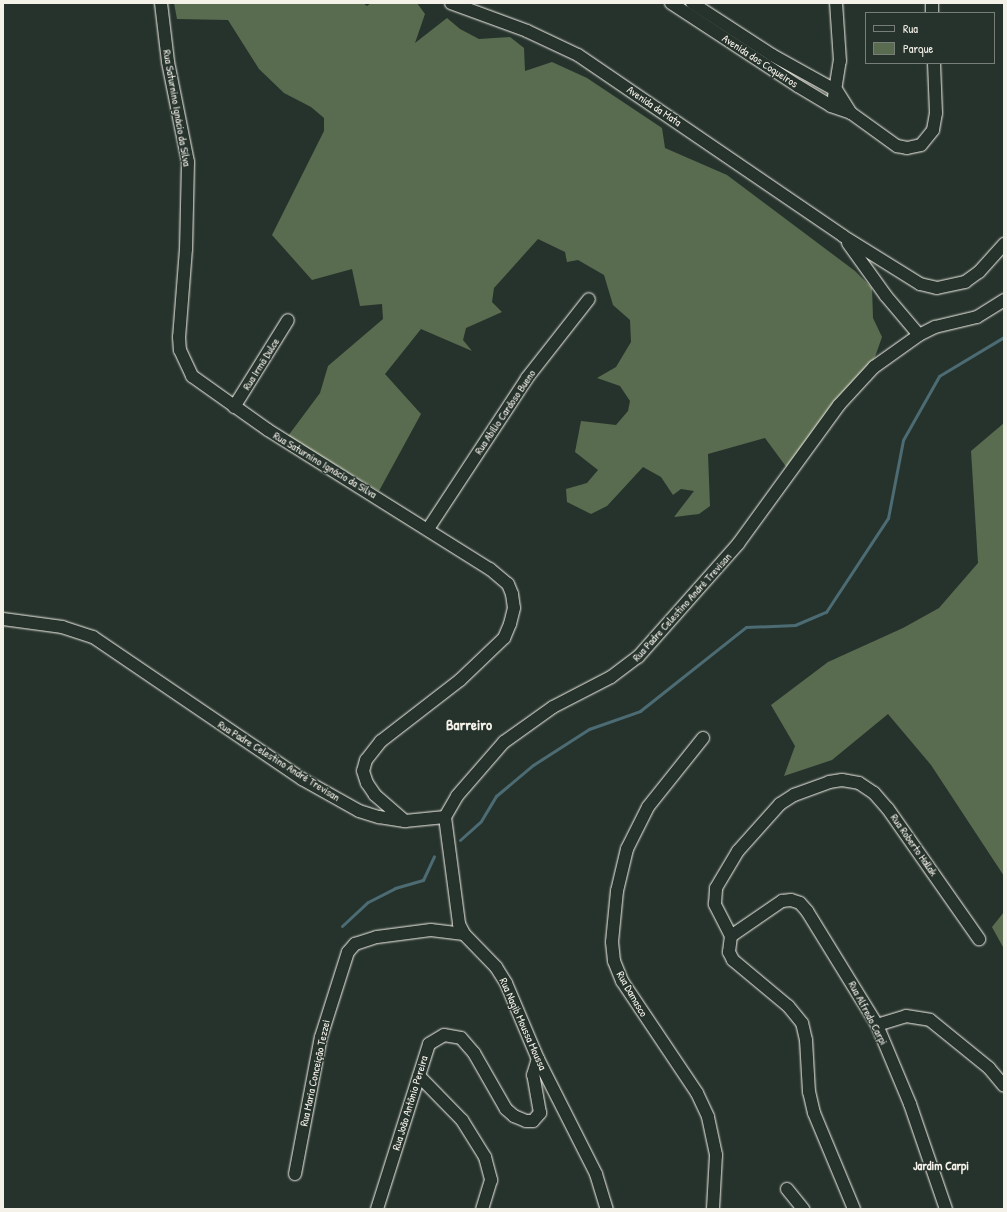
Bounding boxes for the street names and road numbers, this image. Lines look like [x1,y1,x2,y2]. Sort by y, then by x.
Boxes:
street label: Avenida dos Coqueiros [720,32,800,90]
street label: Rua Saturnino Ignácio da Silva [160,49,194,167]
street label: Avenida da Mata [624,83,684,129]
street label: Rua Irmã Dulce [240,336,282,392]
street label: Rua Abílio Cardoso Bueno [472,367,538,457]
street label: Rua Saturnino Ignácio da Silva [271,429,379,501]
street label: Rua Padre Celestino André Trevisan [630,550,734,664]
street label: Rua Padre Celestino André Trevisan [216,718,342,804]
street label: Rua Roberto Hallak [888,811,940,879]
street label: Rua Damasco [614,969,650,1019]
street label: Rua Nagib Moussa Moussa [497,976,549,1072]
street label: Rua Alfredo Carpi [846,979,890,1047]
street label: Rua Maria Conceição Tezzei [297,1019,333,1127]
street label: Rua João Antônio Pereira [389,1054,431,1152]

